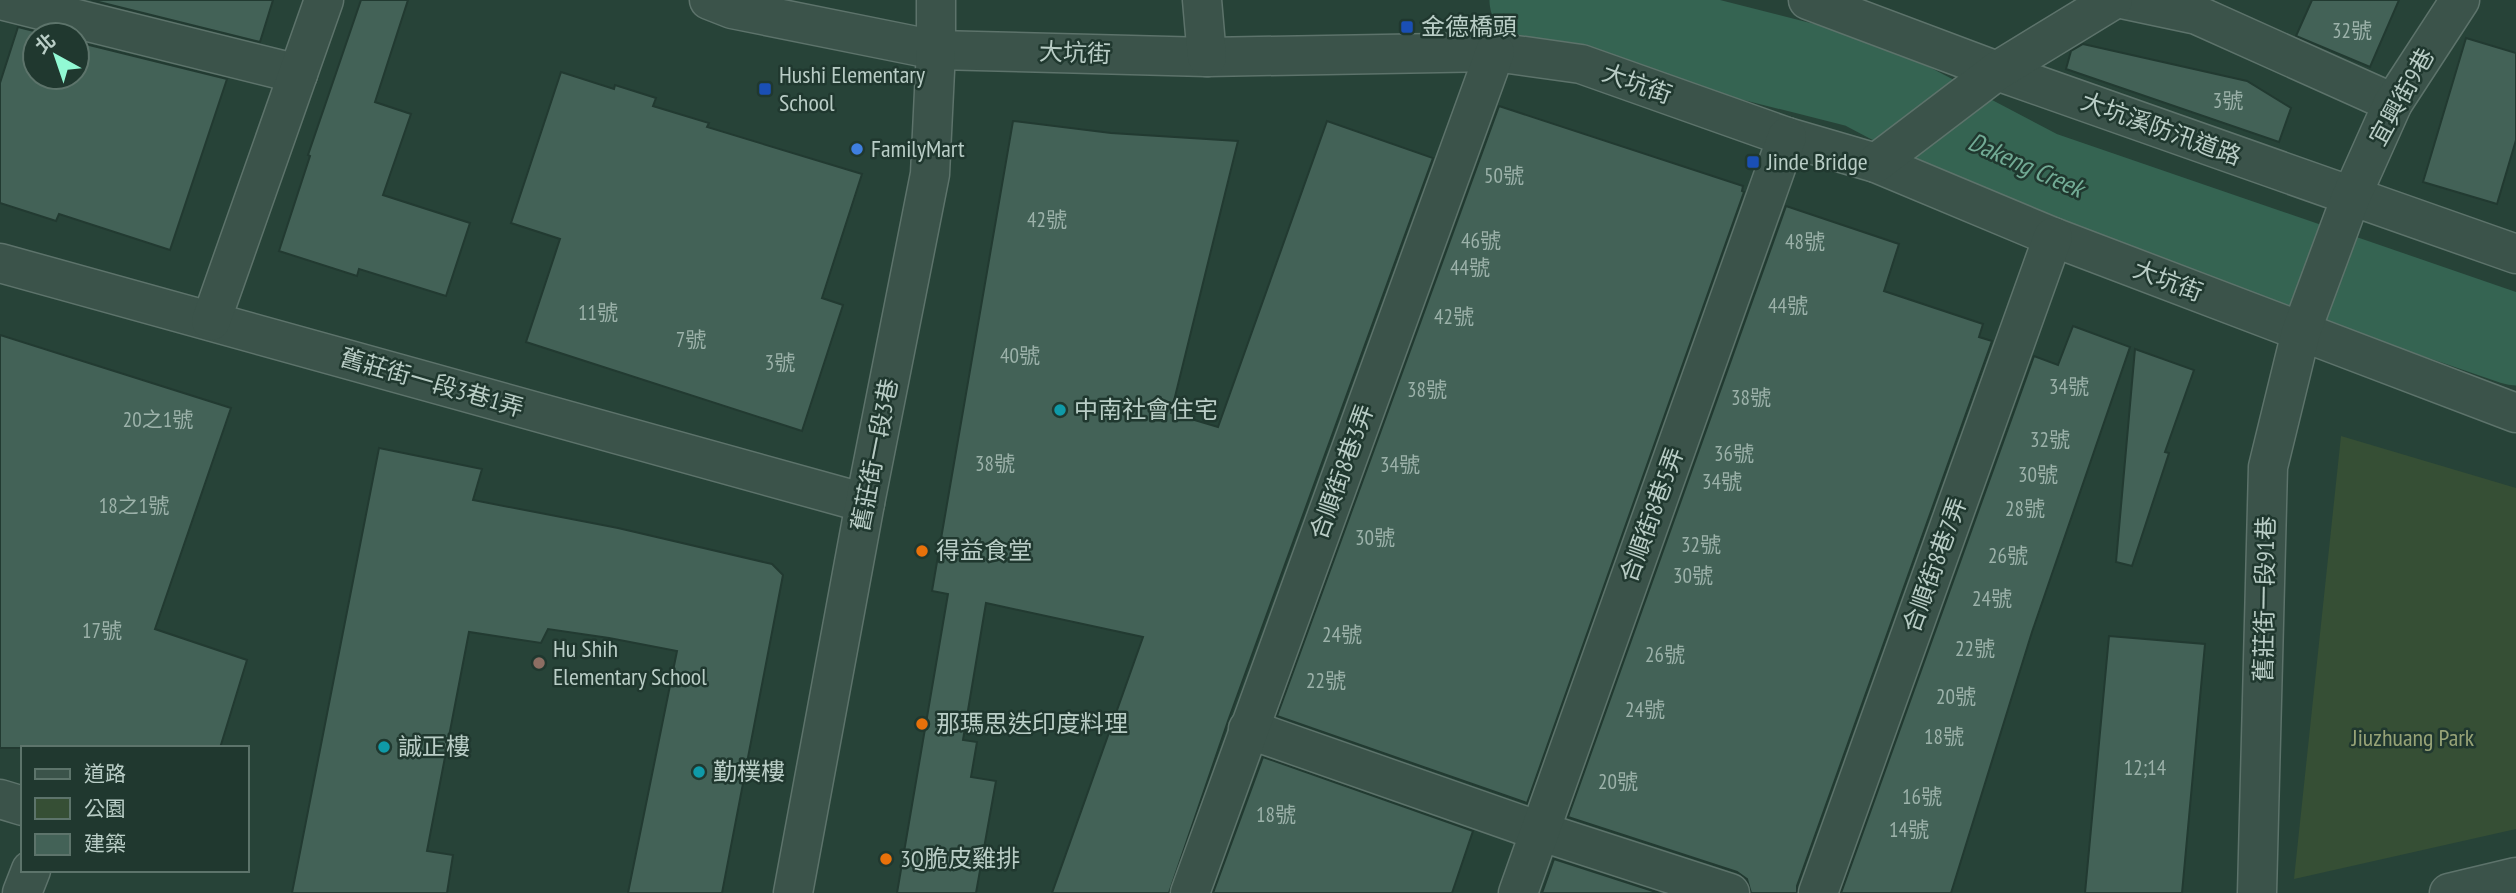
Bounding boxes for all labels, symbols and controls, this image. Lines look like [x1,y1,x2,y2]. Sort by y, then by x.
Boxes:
place label: 金德橋頭 [1421,11,1517,42]
house number: 32號 [2332,17,2372,44]
marker: 金德橋頭 [1399,19,1415,35]
north arrow [21,21,91,91]
text: 北 [30,28,60,58]
street label: 大坑街 [1038,36,1112,69]
street label: 宜興街9巷 [2362,43,2441,151]
street label: 大坑街 [1598,57,1676,110]
place label: Hushi Elementary School [779,59,925,118]
marker: Hushi Elementary School [757,81,773,97]
street label: 大坑溪防汛道路 [2077,85,2245,172]
house number: 3號 [2213,87,2243,114]
water label: Dakeng Creek [1963,124,2092,206]
place label: FamilyMart [871,133,965,164]
marker: FamilyMart [849,141,865,157]
place label: Jinde Bridge [1766,146,1868,177]
marker: Jinde Bridge [1745,154,1761,170]
house number: 50號 [1484,162,1524,189]
house number: 42號 [1027,206,1067,233]
house number: 46號 [1461,227,1501,254]
house number: 48號 [1785,228,1825,255]
street label: 大坑街 [2129,253,2207,308]
house number: 44號 [1450,254,1490,281]
house number: 44號 [1768,292,1808,319]
house number: 11號 [578,299,618,326]
house number: 42號 [1434,303,1474,330]
house number: 7號 [676,326,706,353]
street label: 舊莊街一段3巷1弄 [337,341,528,424]
house number: 40號 [1000,342,1040,369]
house number: 3號 [765,349,795,376]
house number: 34號 [2049,373,2089,400]
street label: 舊莊街一段3巷 [845,376,904,534]
house number: 38號 [1407,376,1447,403]
house number: 38號 [1731,384,1771,411]
place label: 中南社會住宅 [1074,394,1218,425]
street label: 合順街8巷3弄 [1303,400,1380,544]
marker: 中南社會住宅 [1052,402,1068,418]
house number: 20之1號 [123,406,193,433]
house number: 32號 [2030,426,2070,453]
house number: 36號 [1714,440,1754,467]
street label: 合順街8巷5弄 [1613,443,1690,587]
house number: 38號 [975,450,1015,477]
house number: 34號 [1380,451,1420,478]
house number: 30號 [2018,461,2058,488]
house number: 34號 [1702,468,1742,495]
house number: 18之1號 [99,492,169,519]
street label: 合順街8巷7弄 [1896,493,1973,637]
house number: 28號 [2005,495,2045,522]
street label: 舊莊街一段91巷 [2248,516,2281,682]
house number: 30號 [1355,524,1395,551]
house number: 32號 [1681,531,1721,558]
place label: 得益食堂 [936,535,1032,566]
house number: 26號 [1988,542,2028,569]
marker: 得益食堂 [914,543,930,559]
house number: 30號 [1673,562,1713,589]
house number: 24號 [1972,585,2012,612]
house number: 17號 [82,617,122,644]
house number: 24號 [1322,621,1362,648]
place label: Hu Shih Elementary School [553,633,707,692]
house number: 22號 [1955,635,1995,662]
house number: 26號 [1645,641,1685,668]
marker: Hu Shih Elementary School [531,655,547,671]
house number: 22號 [1306,667,1346,694]
house number: 20號 [1936,683,1976,710]
house number: 24號 [1625,696,1665,723]
place label: 那瑪思迭印度料理 [936,708,1128,739]
marker: 那瑪思迭印度料理 [914,716,930,732]
park label: Jiuzhuang Park [2351,722,2475,753]
house number: 18號 [1924,723,1964,750]
place label: 誠正樓 [398,731,470,762]
marker: 誠正樓 [376,739,392,755]
legend [21,746,248,872]
house number: 12;14 [2124,754,2167,781]
place label: 勤樸樓 [713,756,785,787]
text: 道路 [84,760,126,787]
marker: 勤樸樓 [691,764,707,780]
house number: 20號 [1598,768,1638,795]
house number: 16號 [1902,783,1942,810]
text: 公園 [84,795,126,822]
house number: 18號 [1256,801,1296,828]
house number: 14號 [1889,816,1929,843]
text: 建築 [84,830,126,857]
place label: 3Q脆皮雞排 [900,843,1020,874]
marker: 3Q脆皮雞排 [878,851,894,867]

